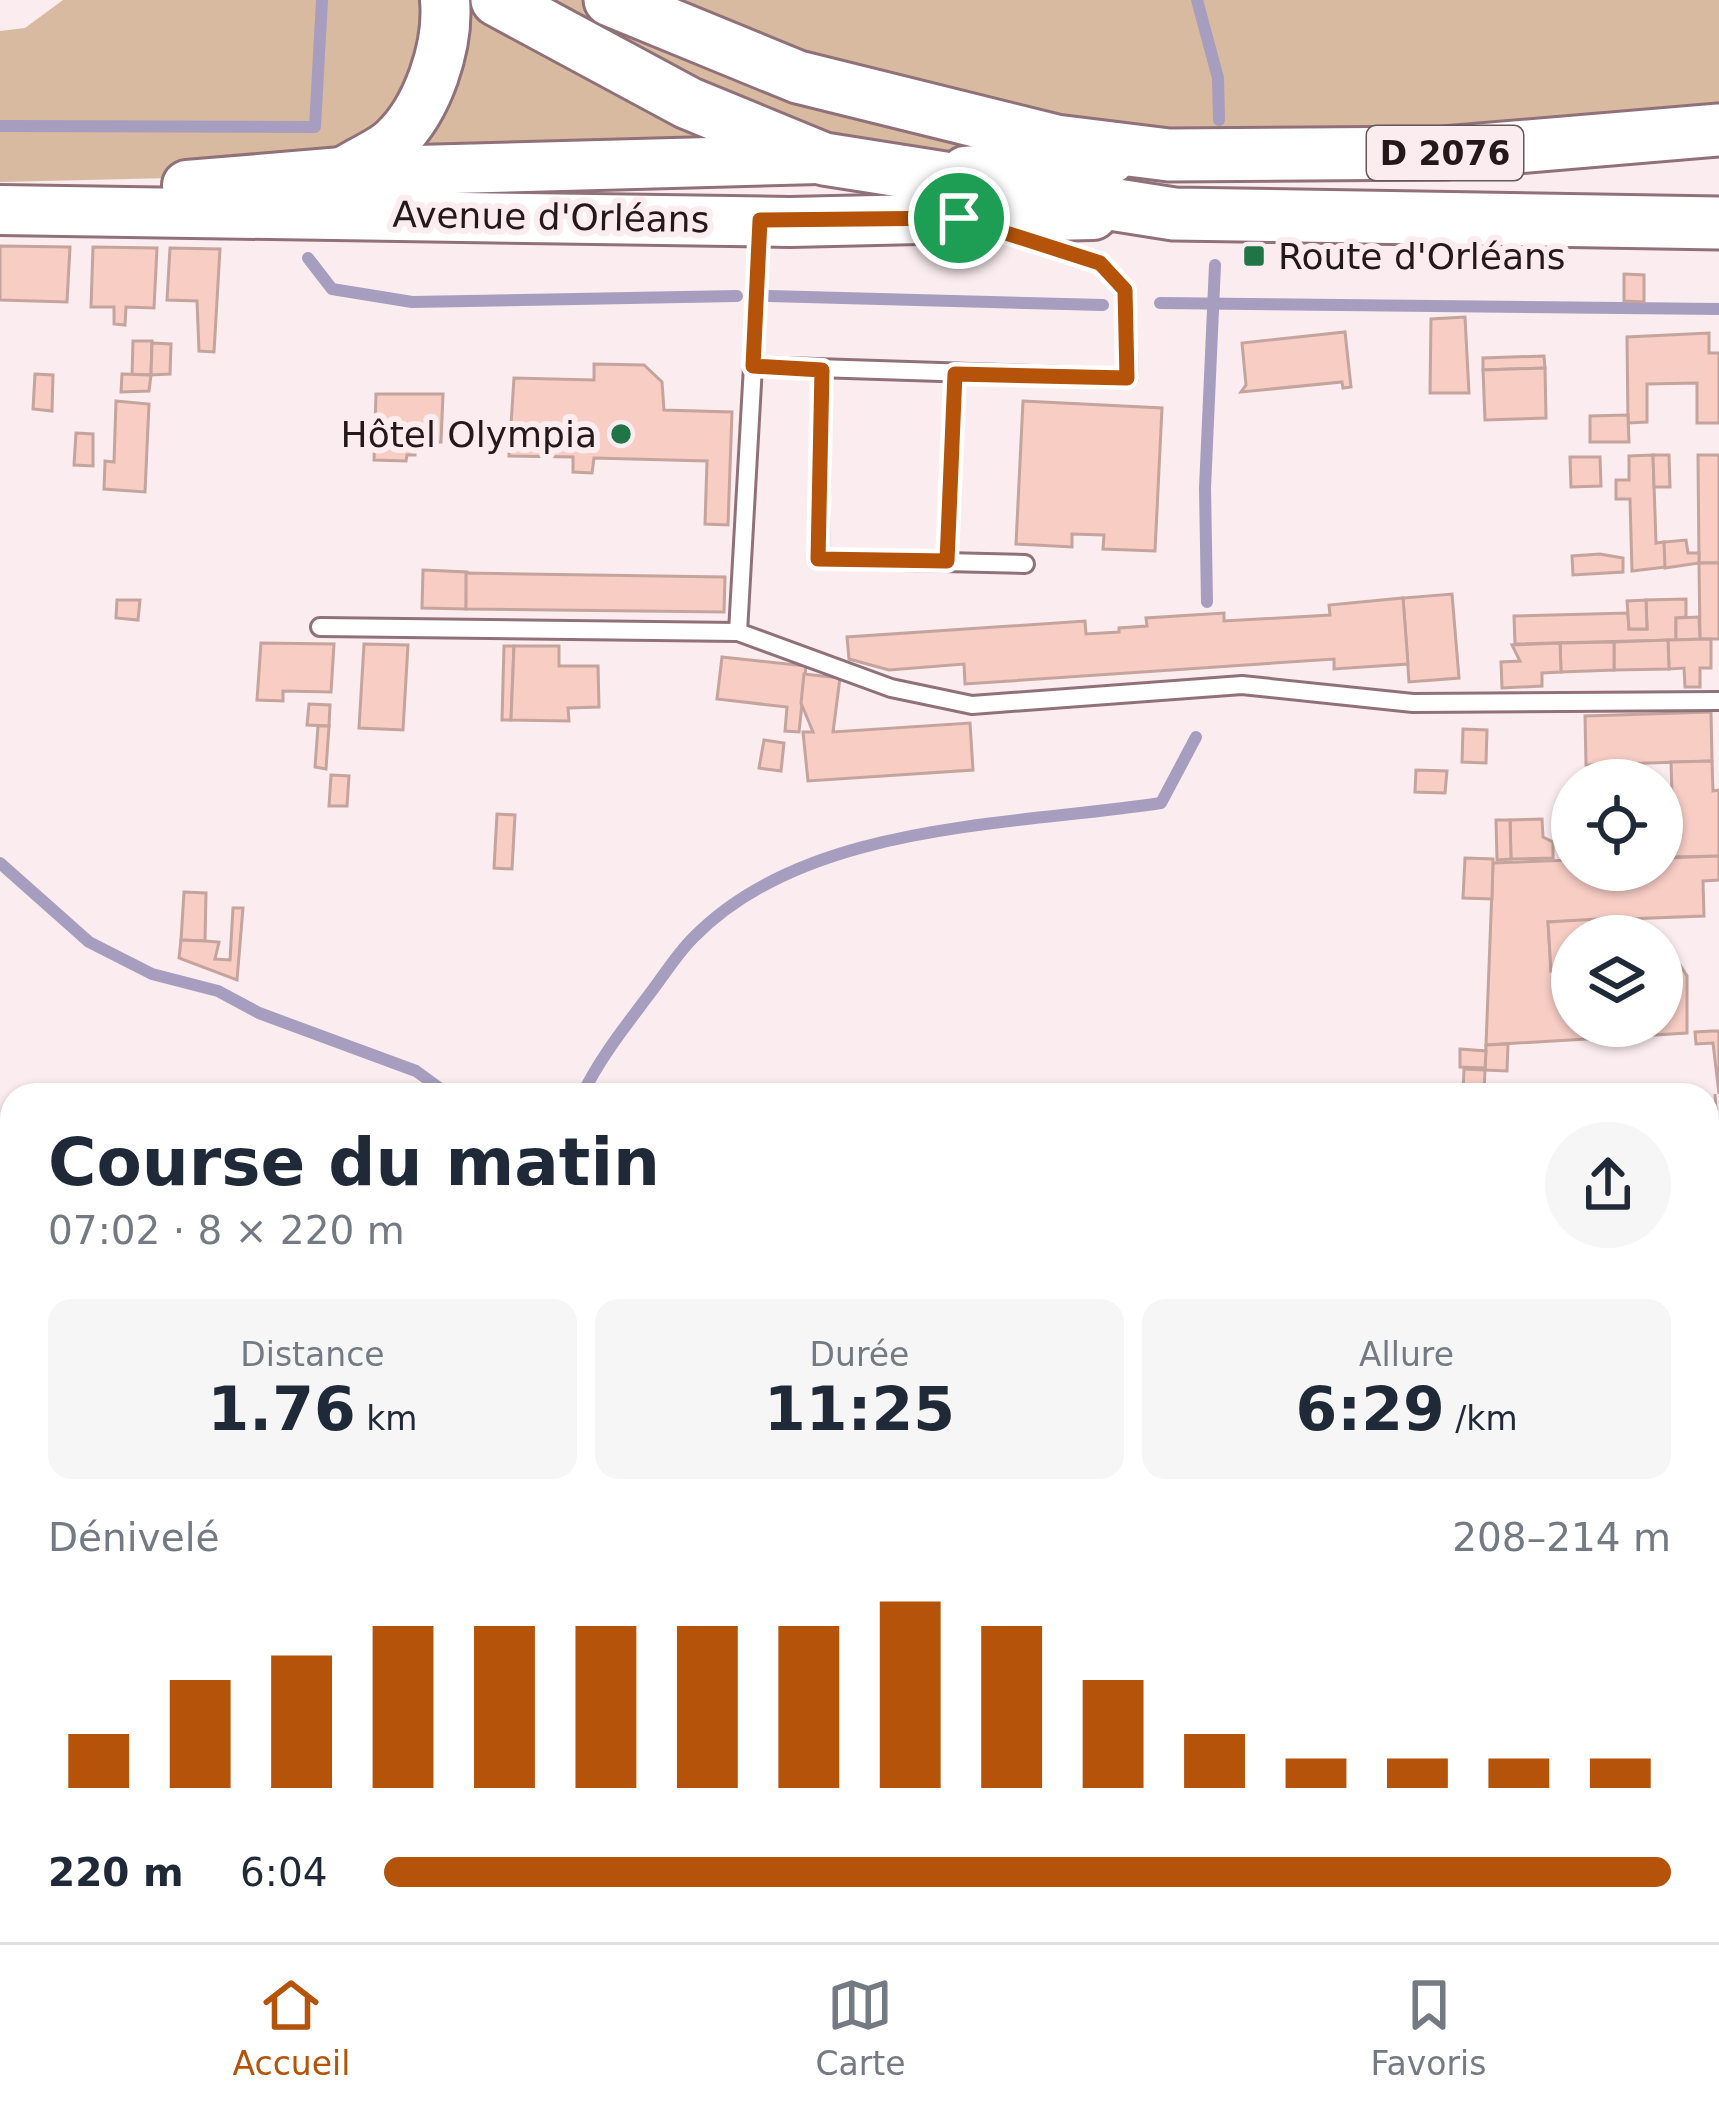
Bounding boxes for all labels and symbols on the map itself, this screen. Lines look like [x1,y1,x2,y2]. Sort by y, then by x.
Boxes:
road number: D 2076 [1367,126,1523,180]
pin [908,167,1010,269]
street label: Avenue d'Orléans [392,194,710,240]
place label: Route d'Orléans [1278,236,1566,277]
marker: Route d'Orléans [1241,243,1267,269]
place label: Hôtel Olympia [341,414,597,455]
marker: Hôtel Olympia [608,421,634,447]

